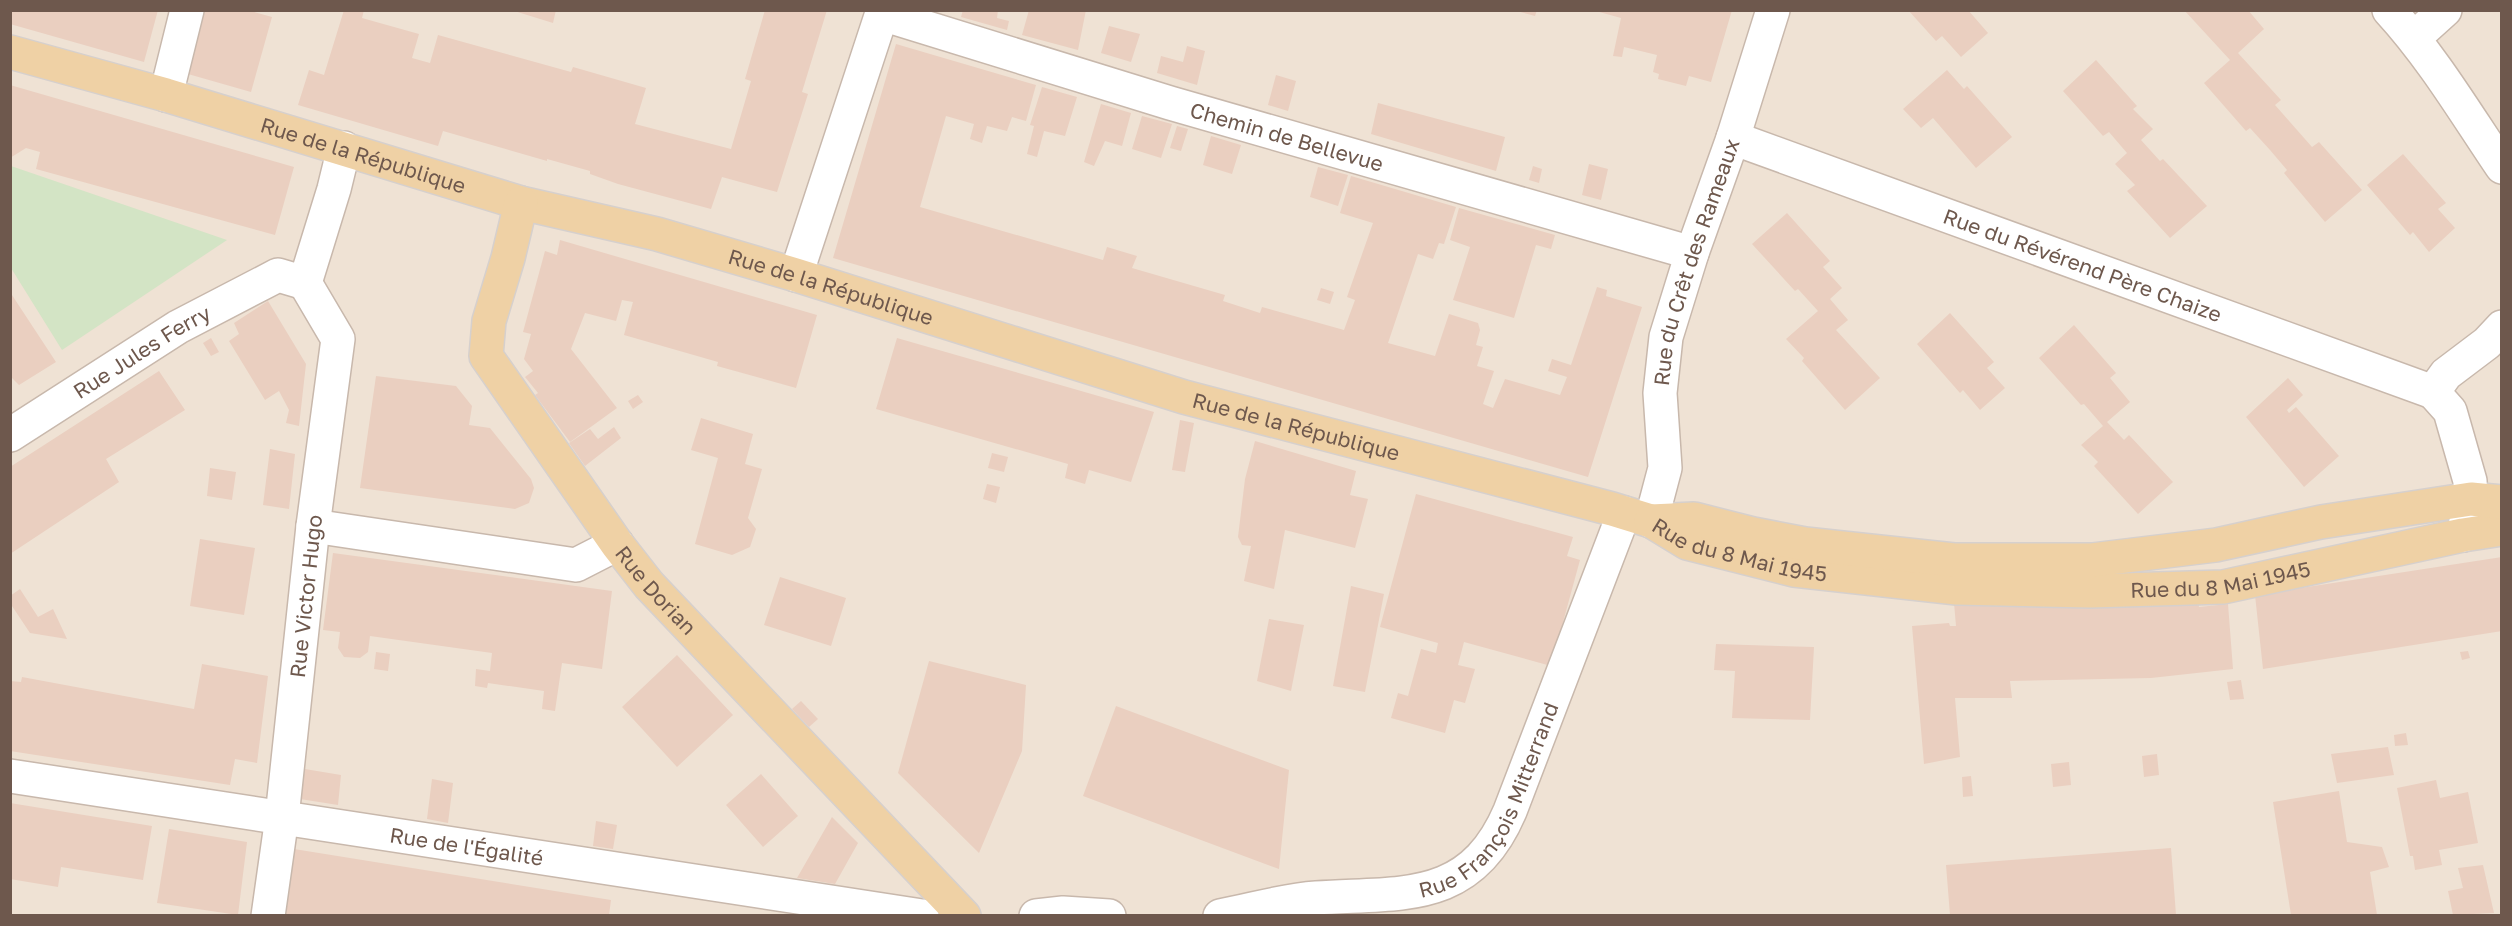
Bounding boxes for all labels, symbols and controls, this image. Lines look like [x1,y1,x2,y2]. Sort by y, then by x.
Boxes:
street label: Chemin de Bellevue [1187,96,1387,177]
street label: Rue de la République [257,112,469,198]
street label: Rue du Crêt des Rameaux [1648,135,1745,387]
street label: Rue du Révérend Père Chaize [1940,202,2225,327]
street label: Rue de la République [725,243,937,330]
street label: Rue Jules Ferry [68,299,215,404]
street label: Rue de la République [1190,387,1403,466]
street label: Rue du 8 Mai 1945 [1648,512,1828,587]
street label: Rue Victor Hugo [284,513,327,679]
street label: Rue Dorian [610,540,702,640]
street label: Rue du 8 Mai 1945 [2130,555,2313,603]
street label: Rue François Mitterrand [1416,698,1563,903]
street label: Rue de l'Égalité [388,821,545,871]

